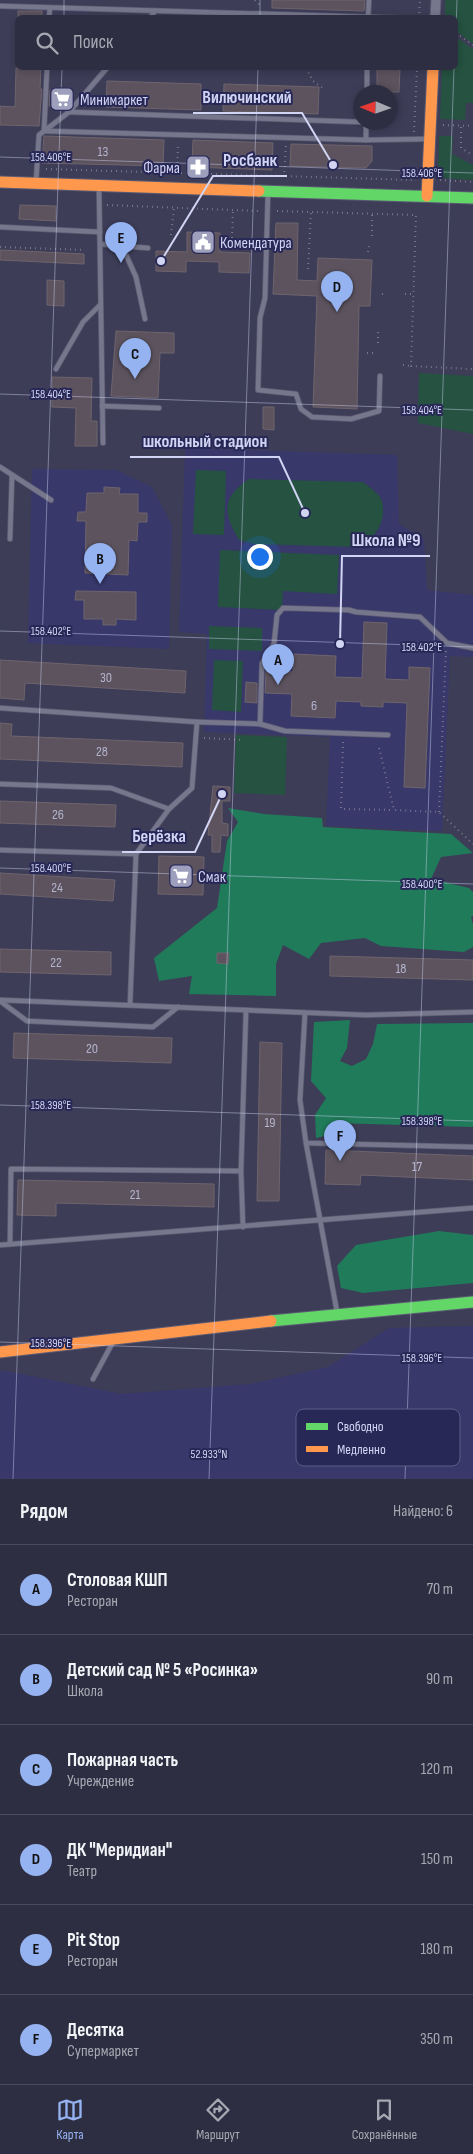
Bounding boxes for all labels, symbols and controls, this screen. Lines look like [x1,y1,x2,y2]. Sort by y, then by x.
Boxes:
search box [15,15,458,70]
icon: search [33,29,61,57]
text: Поиск [73,31,113,54]
callout: Вилючинский [193,80,302,113]
north arrow [353,85,398,130]
supermarket icon: Минимаркет [49,86,75,112]
text: Вилючинский [202,87,292,108]
place label: Минимаркет [80,91,148,110]
house number: 13 [98,143,109,160]
callout: Росбанк [213,143,287,176]
text: 158.406°E [31,150,71,165]
text: Росбанк [223,150,278,171]
pharmacy icon: Фарма [185,154,211,180]
place label: Фарма [143,159,180,178]
text: 158.406°E [402,166,442,181]
pin: E [105,222,137,263]
public building icon: Комендатура [190,229,216,255]
place label: Комендатура [220,234,292,253]
pin: D [321,271,353,312]
pin: C [119,338,151,379]
text: 158.404°E [31,387,71,402]
text: 158.404°E [402,403,442,418]
callout: школьный стадион [130,424,279,457]
text: школьный стадион [143,431,267,452]
callout: Школа №9 [342,523,430,556]
text: Школа №9 [352,530,420,551]
pin: B [84,543,116,584]
your location [247,544,273,570]
text: 158.402°E [31,624,71,639]
text: 158.402°E [402,640,442,655]
pin: A [262,644,294,685]
house number: 30 [100,669,112,686]
house number: 6 [311,697,317,714]
house number: 28 [96,743,108,760]
house number: 26 [52,806,64,823]
callout: Берёзка [122,819,195,852]
text: Берёзка [132,826,186,847]
text: 158.400°E [31,861,71,876]
supermarket icon: Смак [168,863,194,889]
place label: Смак [198,868,227,887]
text: 158.400°E [402,877,442,892]
house number: 24 [51,879,63,896]
house number: 22 [50,954,62,971]
house number: 18 [395,960,407,977]
house number: 20 [86,1040,98,1057]
text: 158.398°E [31,1098,71,1113]
house number: 19 [264,1114,276,1131]
text: 158.398°E [402,1114,442,1129]
pin: F [324,1120,356,1161]
house number: 17 [412,1158,423,1175]
house number: 21 [130,1186,140,1203]
text: 158.396°E [31,1336,71,1351]
text: 158.396°E [402,1351,442,1366]
legend [296,1409,460,1466]
text: Свободно [337,1418,384,1435]
text: Медленно [337,1441,386,1458]
text: 52.933°N [191,1447,227,1462]
text: Рядом [20,1499,68,1524]
text: Найдено: 6 [393,1502,453,1521]
text: Столовая КШП [67,1569,168,1592]
text: A [32,1580,40,1599]
text: 70 m [427,1580,453,1599]
text: Ресторан [67,1592,118,1611]
text: Детский сад № 5 «Росинка» [67,1659,258,1682]
text: B [32,1670,40,1689]
text: 90 m [426,1670,453,1689]
text: Школа [67,1682,103,1701]
text: Пожарная часть [67,1749,178,1772]
text: C [32,1760,40,1779]
text: 120 m [421,1760,453,1779]
text: Учреждение [67,1772,134,1791]
text: ДК "Меридиан" [67,1839,172,1862]
text: D [32,1850,40,1869]
text: 150 m [421,1850,453,1869]
text: Театр [67,1862,97,1881]
text: Pit Stop [67,1929,120,1952]
text: E [33,1940,39,1959]
text: 180 m [420,1940,453,1959]
text: Ресторан [67,1952,118,1971]
text: Десятка [67,2019,124,2042]
text: F [33,2030,39,2049]
text: 350 m [420,2030,453,2049]
text: Супермаркет [67,2042,139,2061]
tab: Карта [56,2096,84,2143]
tab: Маршрут [196,2096,240,2143]
tab: Сохранённые [352,2096,417,2143]

